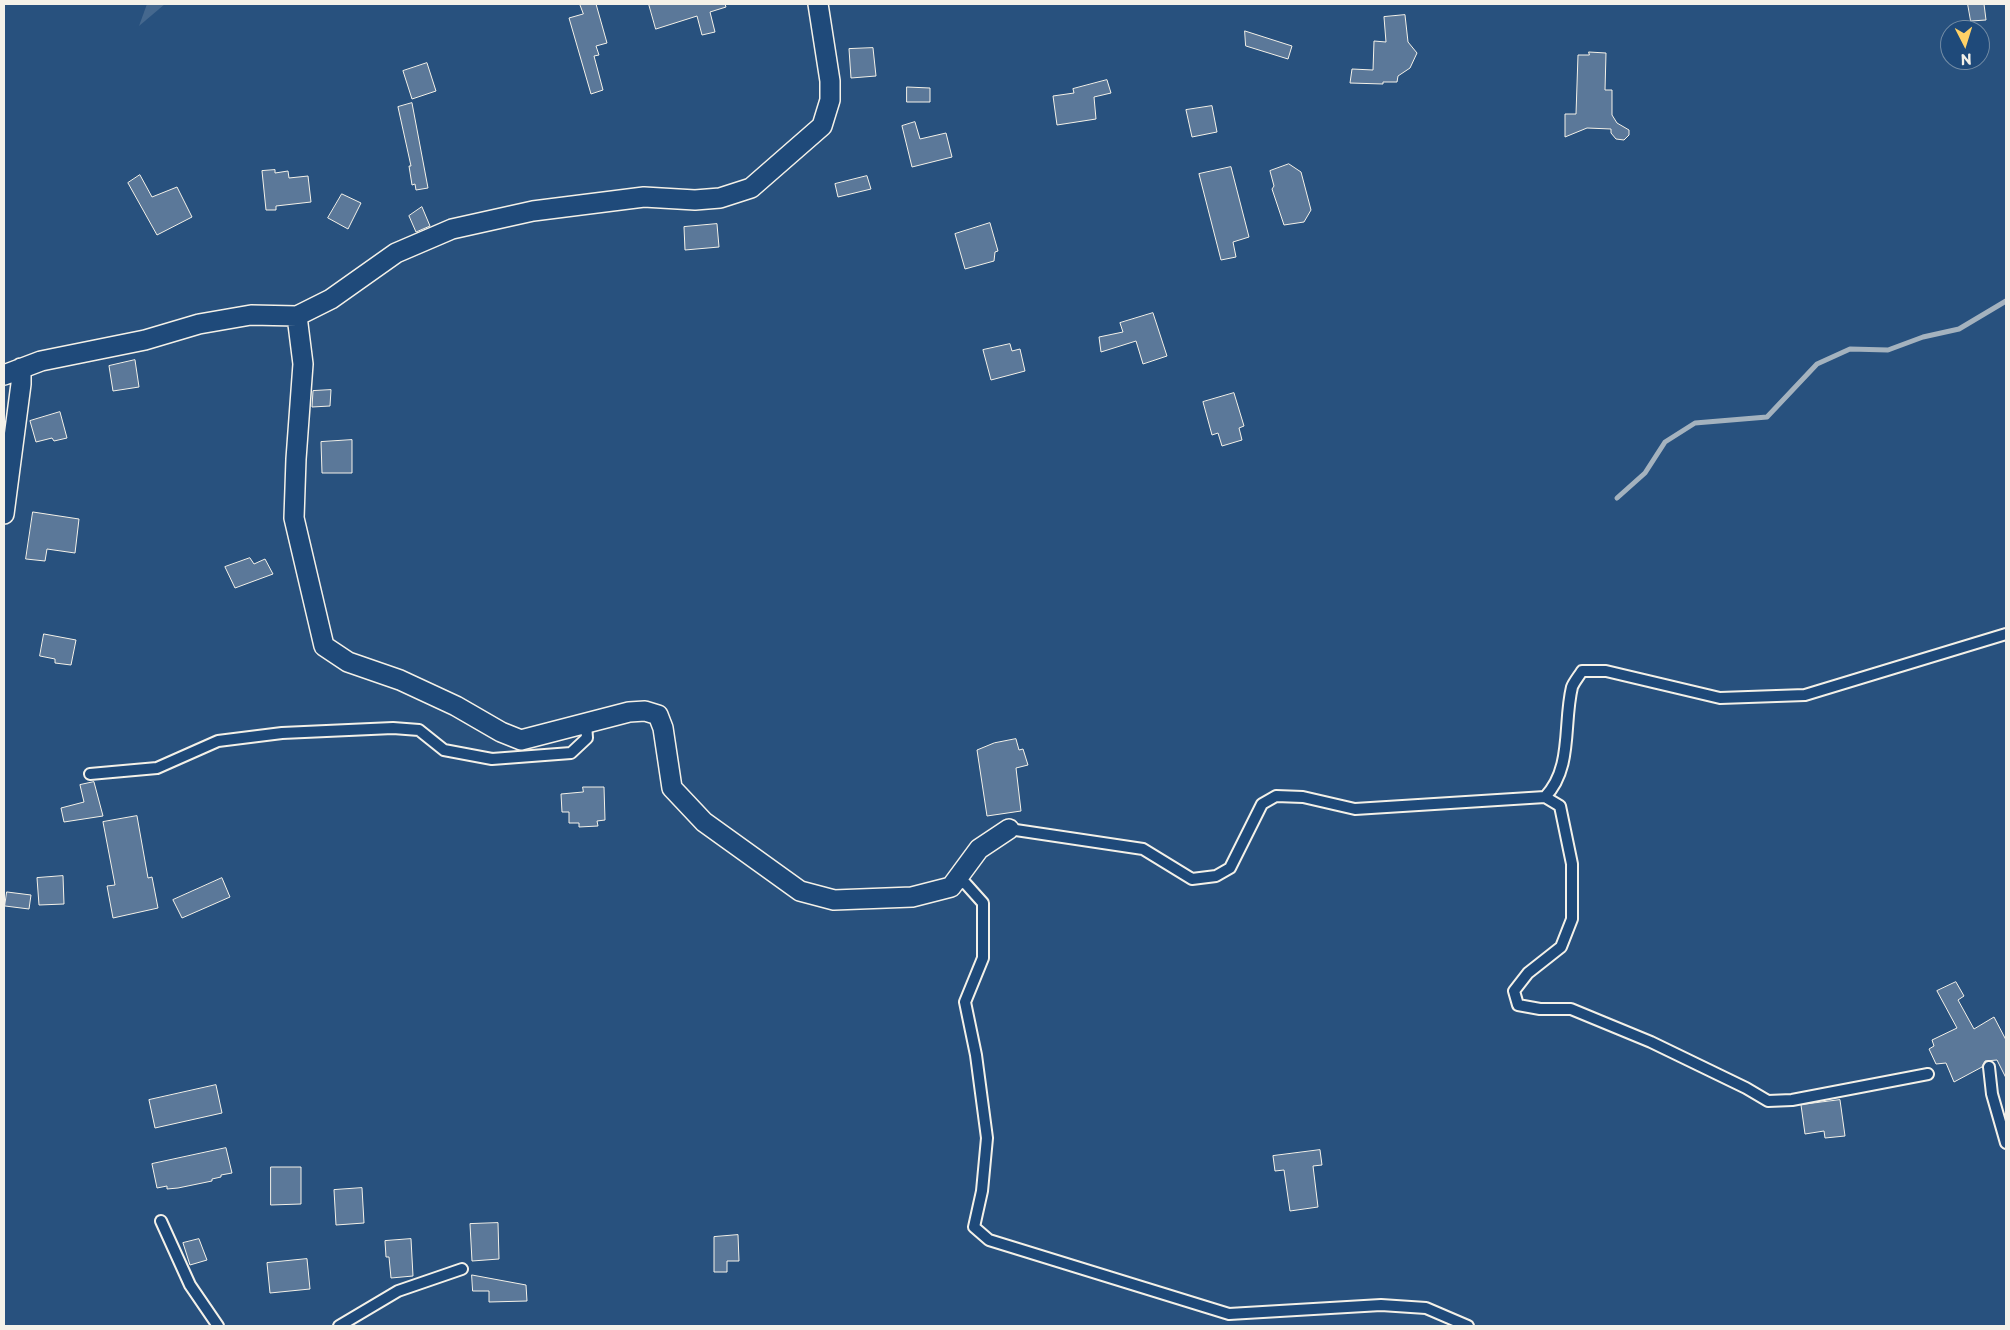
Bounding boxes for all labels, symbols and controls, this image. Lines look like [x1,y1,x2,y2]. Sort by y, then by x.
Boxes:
north arrow [1940,20,1990,70]
text: N [1960,49,1973,70]

